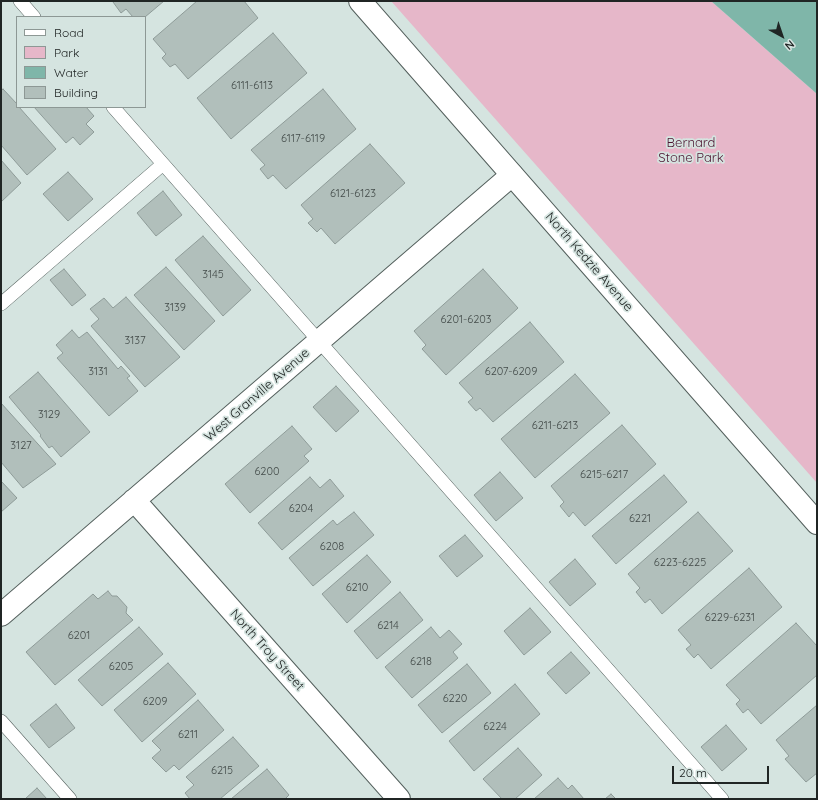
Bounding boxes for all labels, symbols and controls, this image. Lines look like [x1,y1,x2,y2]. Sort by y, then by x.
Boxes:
legend [16,16,146,108]
north arrow [762,16,802,56]
text: Road [54,25,84,40]
text: N [782,37,797,53]
text: Park [54,45,79,60]
text: Water [54,65,88,80]
house number: 6111-6113 [231,79,273,93]
text: Building [54,85,98,100]
house number: 6117-6119 [281,132,325,146]
park label: Bernard Stone Park [658,135,724,166]
house number: 6121-6123 [330,187,376,201]
street label: North Kedzie Avenue [542,209,636,315]
house number: 3145 [202,268,224,282]
house number: 3139 [164,301,186,315]
house number: 6201-6203 [440,313,492,327]
house number: 3137 [124,334,146,348]
street label: West Granville Avenue [201,345,313,445]
house number: 3131 [88,365,108,379]
house number: 6207-6209 [485,365,537,379]
house number: 3129 [38,408,60,422]
house number: 6211-6213 [532,419,578,433]
house number: 3127 [10,439,32,453]
house number: 6200 [254,465,280,479]
house number: 6215-6217 [580,468,628,482]
house number: 6204 [289,502,313,516]
house number: 6221 [629,512,651,526]
house number: 6208 [320,540,344,554]
house number: 6223-6225 [654,556,706,570]
house number: 6210 [346,581,368,595]
street label: North Troy Street [226,606,308,694]
house number: 6229-6231 [705,611,755,625]
house number: 6214 [377,619,399,633]
house number: 6201 [68,629,90,643]
house number: 6218 [410,655,432,669]
house number: 6205 [109,660,133,674]
house number: 6220 [443,692,467,706]
house number: 6209 [143,695,167,709]
house number: 6224 [483,720,507,734]
house number: 6211 [178,728,198,742]
scale bar [674,758,771,784]
house number: 6215 [211,764,233,778]
text: 20 m [679,765,707,780]

